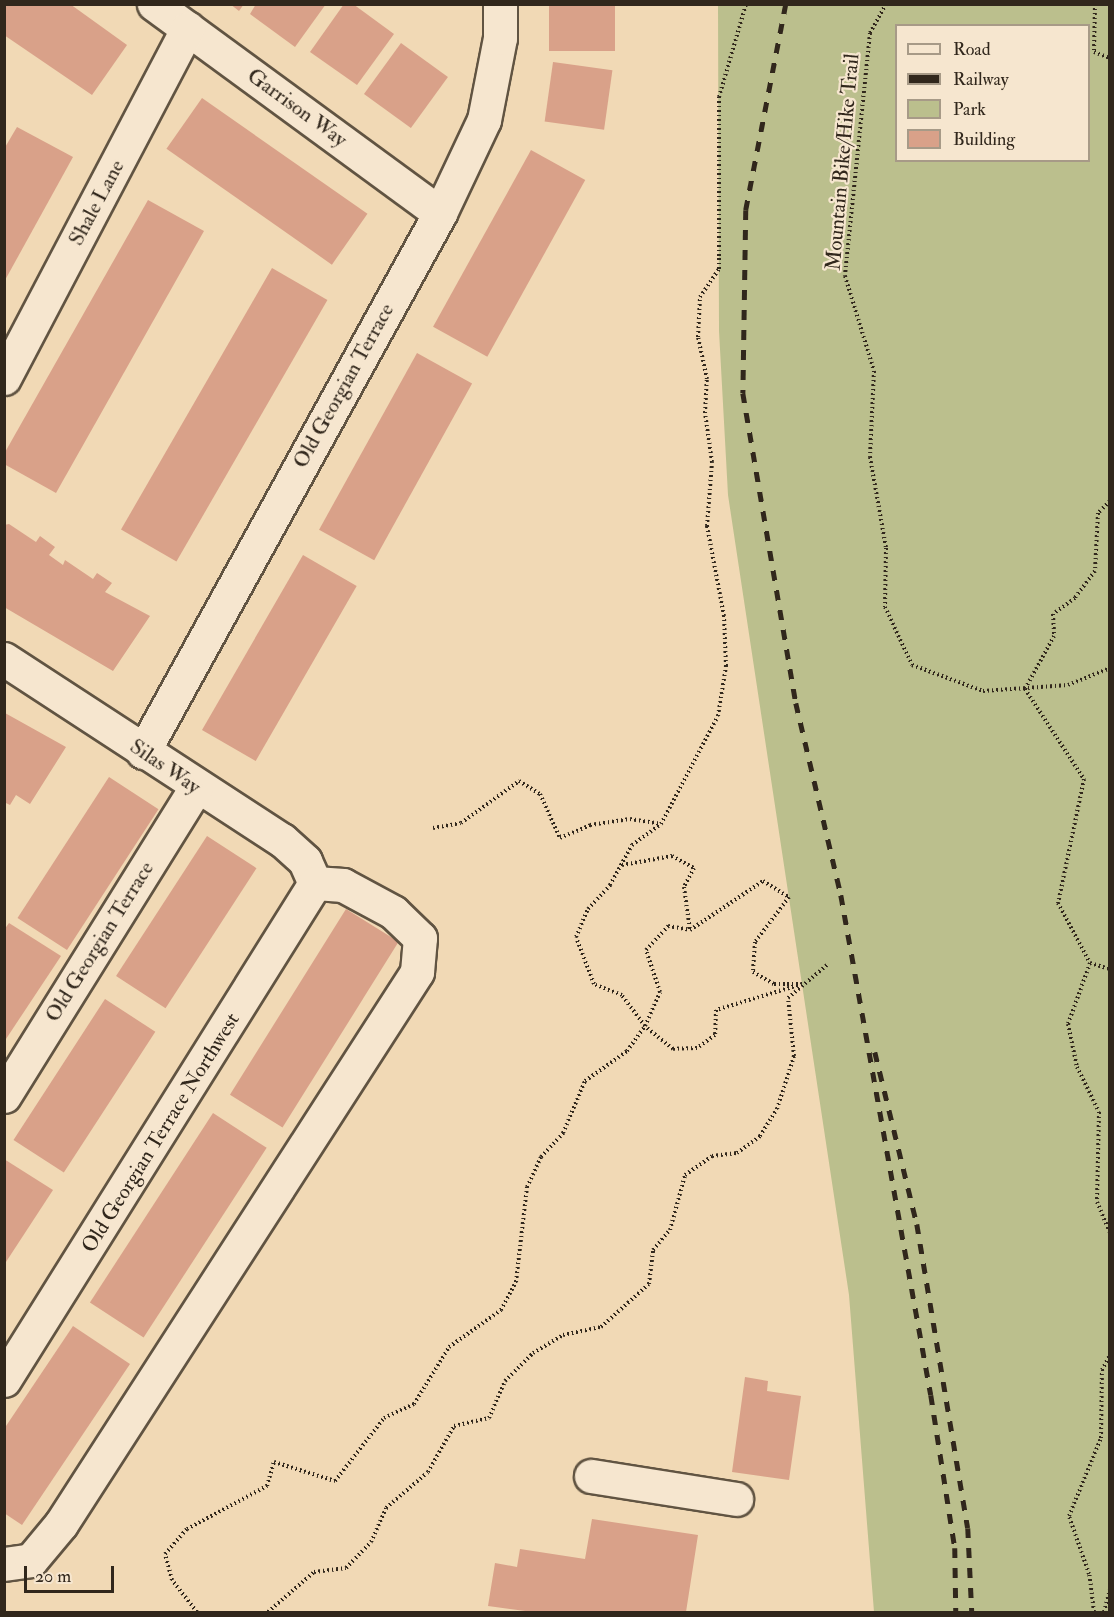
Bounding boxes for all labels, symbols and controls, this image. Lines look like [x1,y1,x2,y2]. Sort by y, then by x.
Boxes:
legend [895,24,1090,162]
text: Road [953,38,991,61]
street label: Mountain Bike/Hike Trail [821,53,865,271]
street label: Garrison Way [242,63,352,153]
text: Railway [953,68,1009,91]
text: Park [953,98,986,121]
text: Building [953,128,1015,151]
street label: Shale Lane [64,156,130,250]
street label: Old Georgian Terrace [288,299,400,473]
street label: Silas Way [125,734,205,800]
street label: Old Georgian Terrace [40,857,160,1027]
street label: Old Georgian Terrace Northwest [77,1008,245,1258]
scale bar [27,1554,117,1592]
text: 20 m [35,1565,71,1588]

